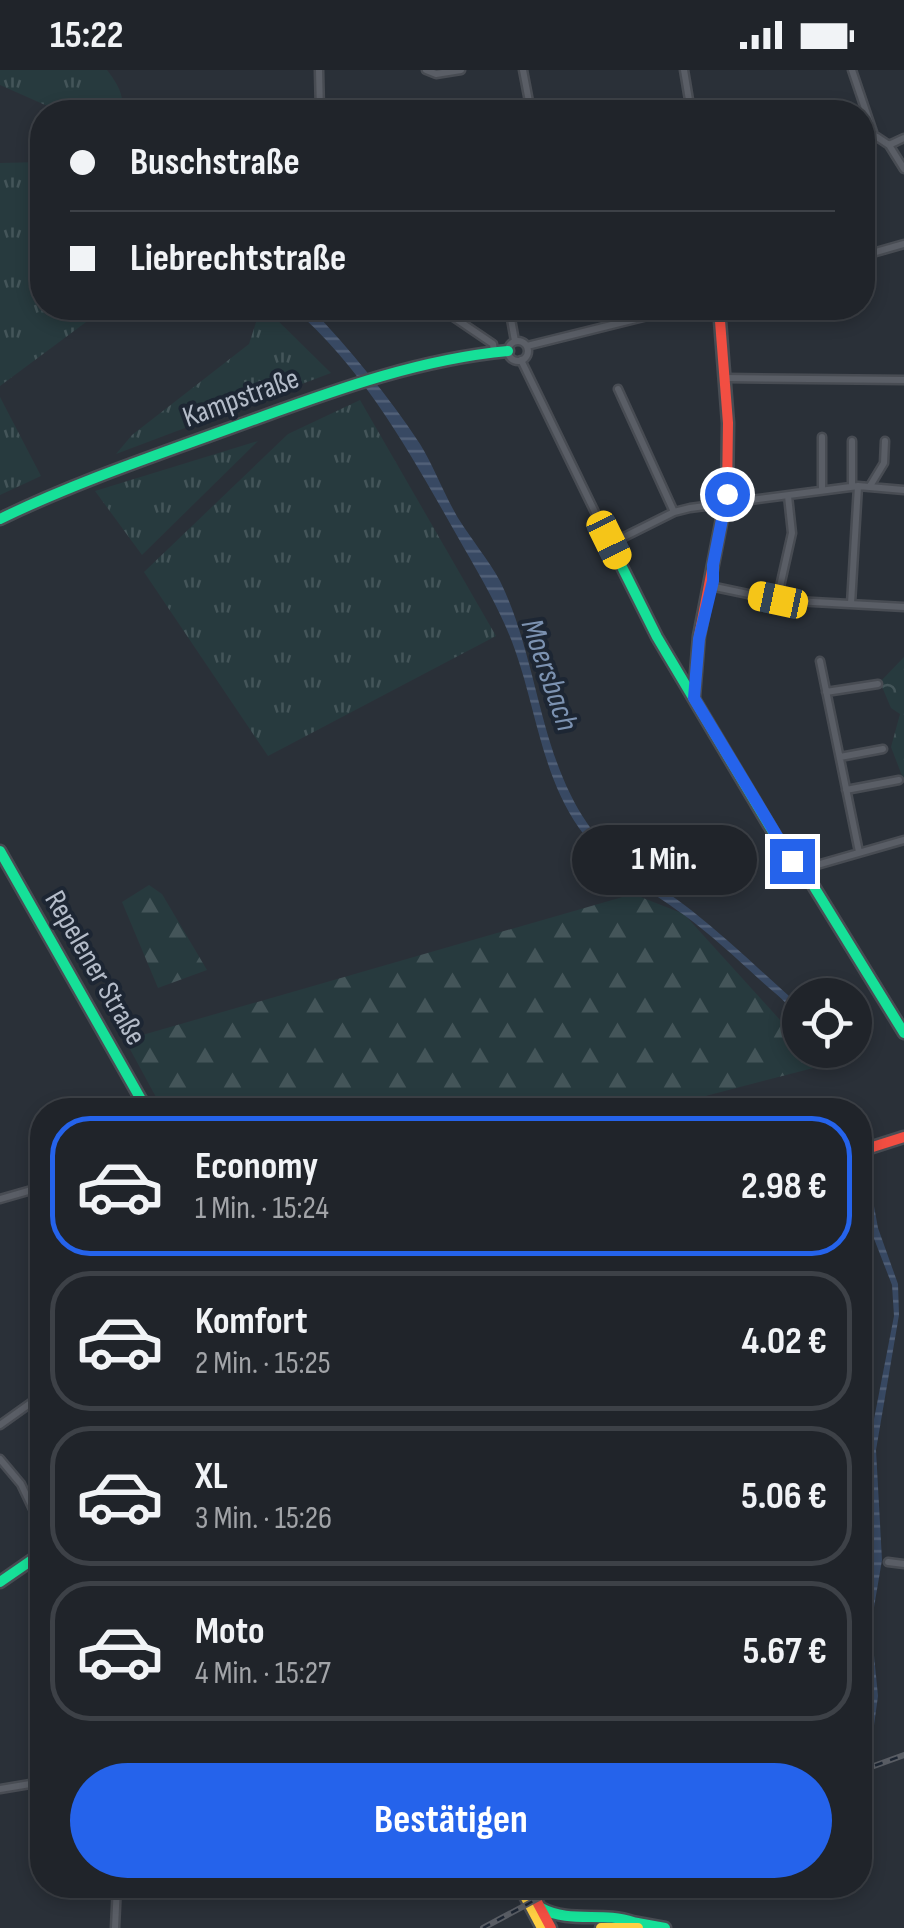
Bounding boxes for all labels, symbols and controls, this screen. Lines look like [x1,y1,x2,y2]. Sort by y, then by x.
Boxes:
text: 15:22 [50,13,123,58]
text: Buschstraße [130,140,300,185]
text: Liebrechtstraße [130,236,346,281]
street label: Kampstraße [178,360,304,436]
route start [705,472,750,517]
car [582,506,636,574]
car [746,579,810,621]
water label: Moersbach [512,614,586,736]
callout: 1 Min. [572,826,757,896]
route end [770,839,815,884]
text: 1 Min. [632,840,697,879]
street label: Repelener Straße [36,884,154,1052]
map controls [782,978,872,1068]
button: locate [782,978,872,1068]
icon: car [75,1141,165,1231]
text: Economy [195,1144,318,1189]
text: 2.98 € [741,1164,827,1209]
text: 1 Min. · 15:24 [195,1189,329,1228]
icon: car [75,1296,165,1386]
text: Komfort [195,1299,307,1344]
text: 4.02 € [741,1319,827,1364]
text: 2 Min. · 15:25 [195,1344,331,1383]
icon: car [75,1451,165,1541]
text: XL [195,1454,228,1499]
text: 5.06 € [741,1474,827,1519]
text: 3 Min. · 15:26 [195,1499,332,1538]
icon: car [75,1606,165,1696]
text: Moto [195,1609,265,1654]
text: 5.67 € [743,1629,827,1674]
text: 4 Min. · 15:27 [195,1654,331,1693]
button: Bestätigen [70,1763,832,1878]

